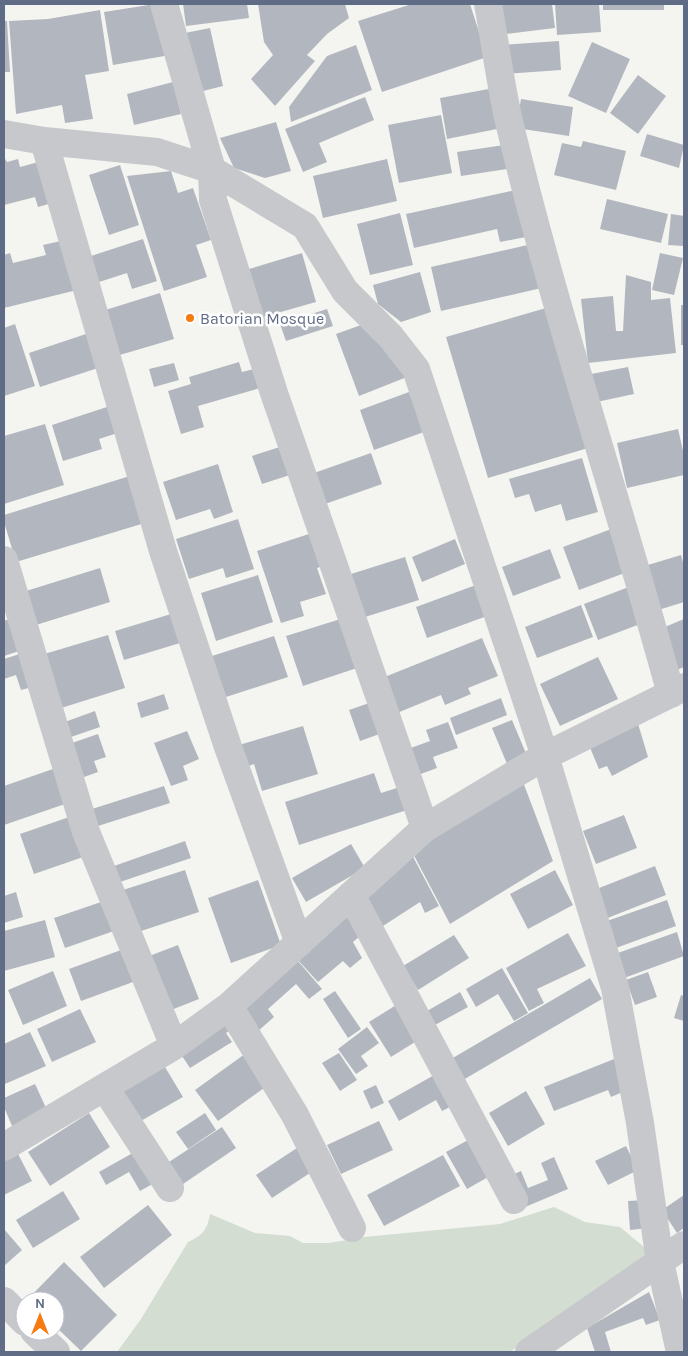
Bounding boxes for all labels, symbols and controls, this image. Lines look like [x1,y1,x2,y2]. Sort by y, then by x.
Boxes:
place label: Batorian Mosque [200,309,324,328]
marker: Batorian Mosque [184,312,196,324]
north arrow [15,1291,65,1341]
text: N [35,1295,45,1312]

